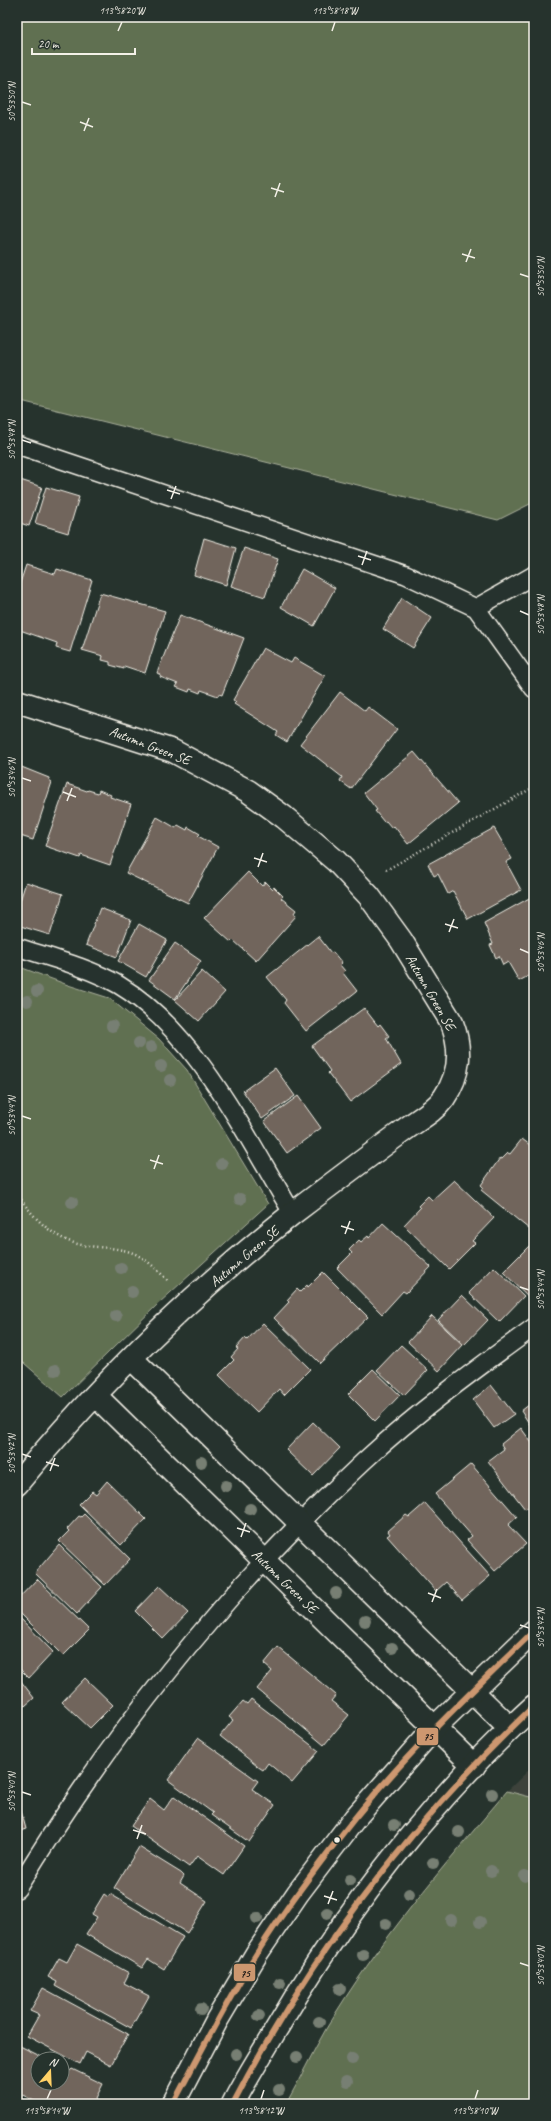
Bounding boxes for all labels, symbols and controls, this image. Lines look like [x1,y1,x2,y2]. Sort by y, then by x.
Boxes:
text: 113°58'20"W [99,4,146,17]
text: 113°58'18"W [312,4,359,17]
scale bar [32,30,135,56]
text: 20 m [38,36,60,52]
text: 50°53'50"N [5,80,18,122]
text: 50°53'50"N [534,255,547,297]
text: 50°53'48"N [5,418,18,460]
text: 50°53'48"N [534,593,547,635]
street label: Autumn Green SE [107,722,194,769]
text: 50°53'46"N [5,756,18,798]
text: 50°53'46"N [534,931,547,973]
street label: Autumn Green SE [402,951,460,1035]
text: 50°53'44"N [5,1094,18,1136]
street label: Autumn Green SE [206,1222,284,1290]
text: 50°53'44"N [534,1268,547,1310]
text: 50°53'42"N [5,1432,18,1474]
street label: Autumn Green SE [248,1546,322,1618]
text: 50°53'42"N [534,1606,547,1648]
line badge: 75 [416,1727,439,1746]
text: 75 [423,1729,434,1743]
text: 50°53'40"N [5,1770,18,1812]
unlabelled marker [332,1835,342,1845]
text: 50°53'40"N [534,1944,547,1986]
line badge: 75 [233,1963,256,1982]
text: 75 [240,1966,251,1980]
north arrow [30,2051,70,2091]
text: N [48,2054,61,2070]
text: 113°58'14"W [24,2104,71,2117]
text: 113°58'12"W [238,2104,285,2117]
text: 113°58'10"W [452,2104,499,2117]

